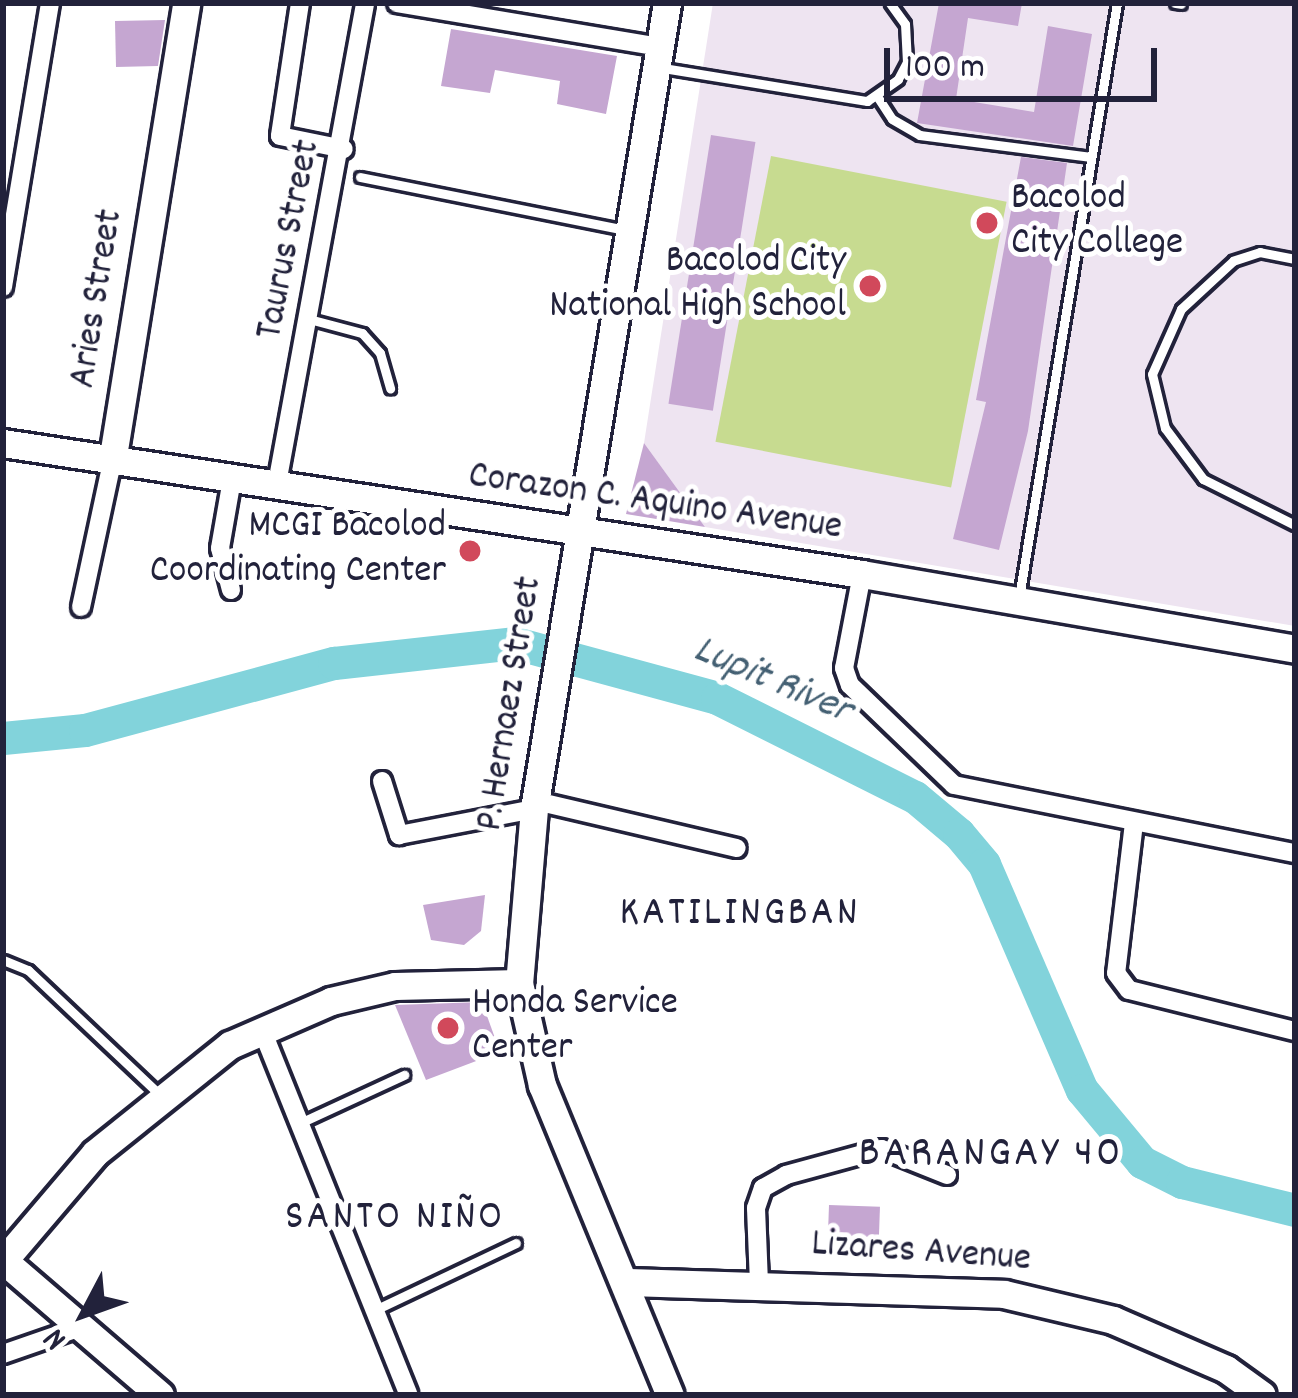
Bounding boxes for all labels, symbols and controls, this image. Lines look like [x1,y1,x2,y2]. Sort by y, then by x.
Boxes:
scale bar [890,24,1163,98]
text: 100 m [905,43,985,95]
street label: Taurus Street [249,136,333,344]
place label: Bacolod City College [1011,178,1183,269]
street label: Aries Street [62,206,136,392]
marker: Bacolod City College [974,210,1000,236]
place label: Bacolod City National High School [549,241,846,332]
marker: Bacolod City National High School [857,273,883,299]
street label: Corazon C. Aquino Avenue [465,455,845,553]
place label: MCGI Bacolod Coordinating Center [150,506,446,597]
marker: MCGI Bacolod Coordinating Center [457,538,483,564]
street label: P. Hernaez Street [469,574,555,834]
water label: Lupit River [685,626,859,738]
district label: KATILINGBAN [620,890,860,940]
place label: Honda Service Center [472,983,678,1074]
marker: Honda Service Center [435,1015,461,1041]
district label: BARANGAY 40 [859,1129,1123,1183]
district label: SANTO NIÑO [285,1194,505,1244]
street label: Lizares Avenue [810,1223,1032,1285]
north arrow [24,1254,144,1374]
text: N [33,1316,80,1360]

